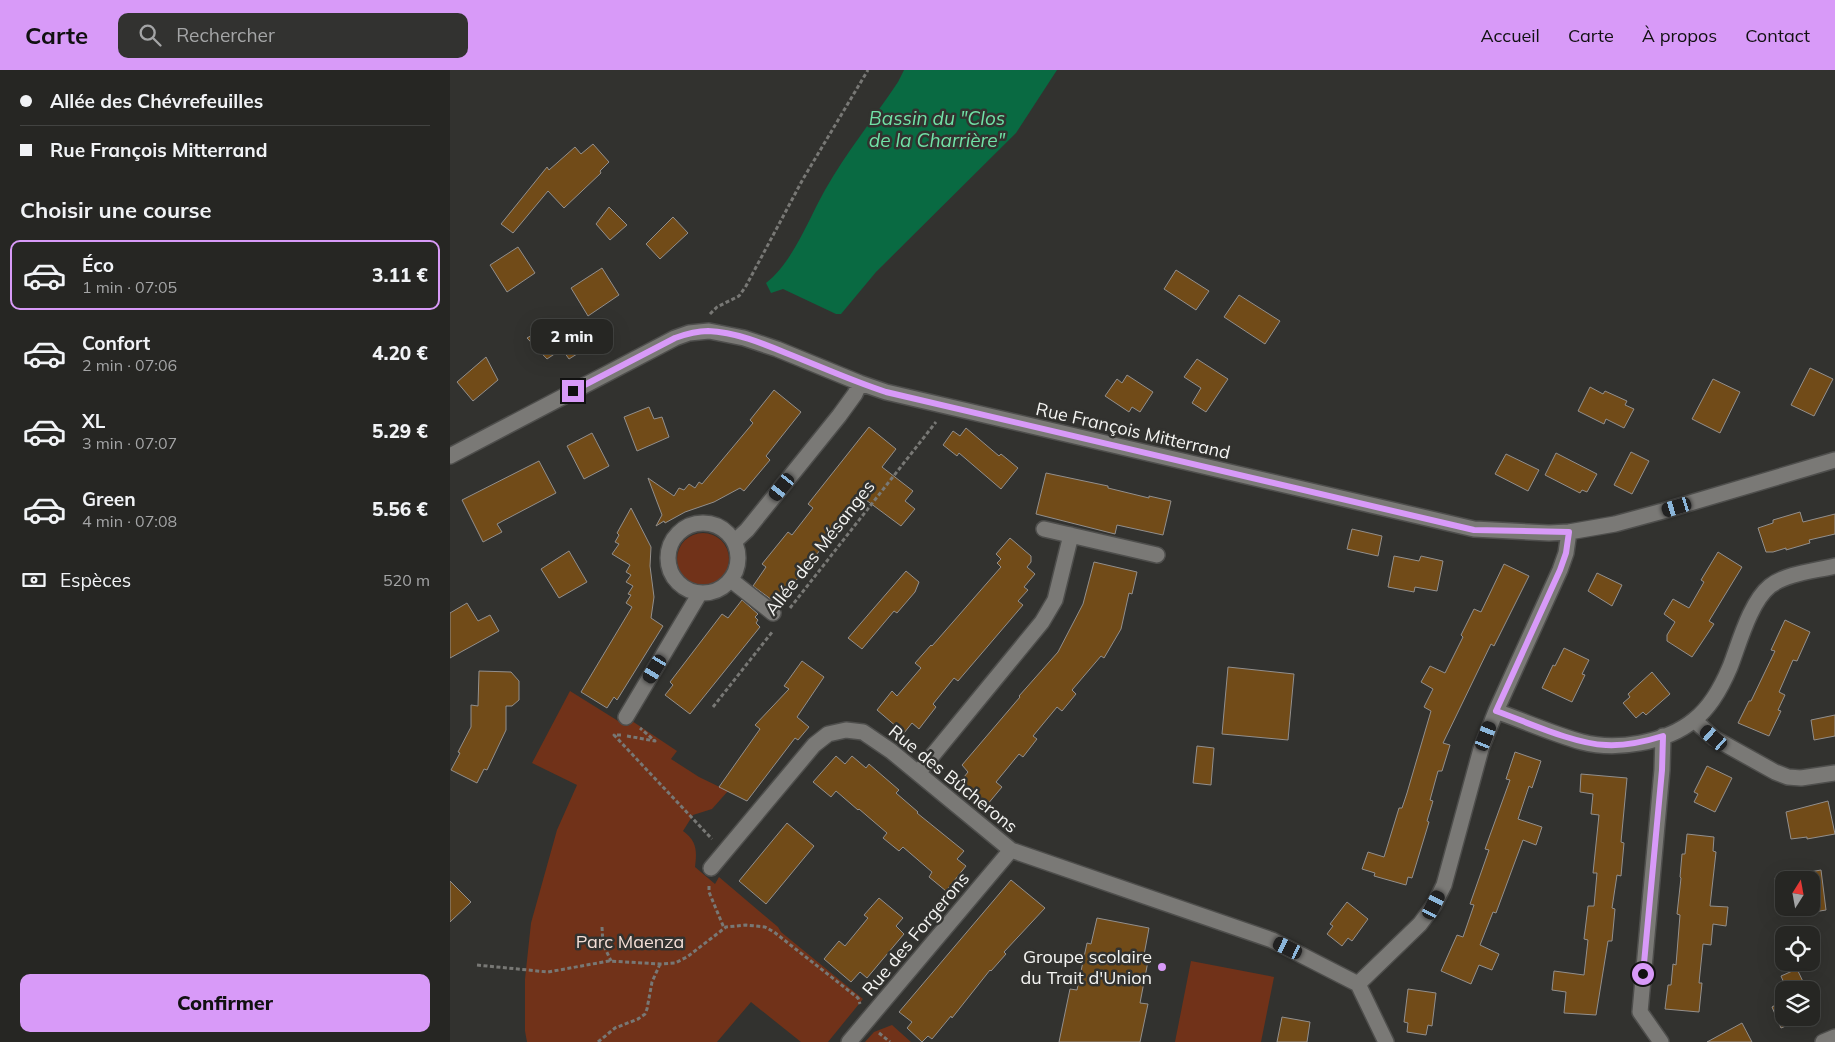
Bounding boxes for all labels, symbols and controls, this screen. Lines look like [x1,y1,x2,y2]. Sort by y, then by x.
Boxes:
search box [118,13,468,58]
text: Carte [25,20,88,50]
icon: search [136,21,164,49]
text: Rechercher [176,23,275,47]
text: Accueil [1480,24,1540,47]
text: Carte [1568,24,1614,47]
text: À propos [1642,24,1717,47]
text: Contact [1745,24,1810,47]
text: Allée des Chévrefeuilles [50,89,263,113]
water label: Bassin du "Clos de la Charrière" [869,106,1006,152]
text: Rue François Mitterrand [50,138,267,162]
text: Choisir une course [20,196,212,224]
icon: car [22,253,67,298]
text: Éco [82,253,114,277]
text: 3.11 € [372,263,428,287]
text: 1 min · 07:05 [82,277,177,297]
callout: 2 min [532,318,614,354]
text: 2 min [551,326,593,346]
icon: car [22,331,67,376]
text: Confort [82,331,150,355]
text: 4.20 € [372,341,428,365]
text: 2 min · 07:06 [82,355,177,375]
route end [562,380,584,402]
street label: Rue François Mitterrand [1034,397,1233,464]
icon: car [22,409,67,454]
text: XL [82,409,105,433]
text: 5.29 € [372,419,428,443]
text: 3 min · 07:07 [82,433,177,453]
car [766,471,797,503]
street label: Allée des Mésanges [760,475,880,620]
icon: car [22,487,67,532]
text: Green [82,487,136,511]
car [1660,495,1693,519]
text: 5.56 € [372,497,428,521]
text: 4 min · 07:08 [82,511,177,531]
icon: cash [20,566,48,594]
text: Espèces [60,568,131,592]
text: 520 m [383,570,430,590]
car [640,652,669,686]
street label: Rue des Bûcherons [884,719,1023,838]
car [1473,719,1498,753]
car [1697,722,1730,754]
street label: Rue des Forgerons [857,867,974,1000]
north arrow [1775,871,1820,916]
map controls [1775,871,1820,1026]
car [1420,888,1447,922]
button: locate [1775,926,1820,971]
park label: Parc Maenza [576,930,684,953]
car [1271,935,1304,961]
place label: Groupe scolaire du Trait d'Union [1021,945,1152,989]
marker: Groupe scolaire du Trait d'Union [1156,961,1168,973]
route start [1632,963,1654,985]
button: Confirmer [20,974,430,1032]
button: layers [1775,981,1820,1026]

